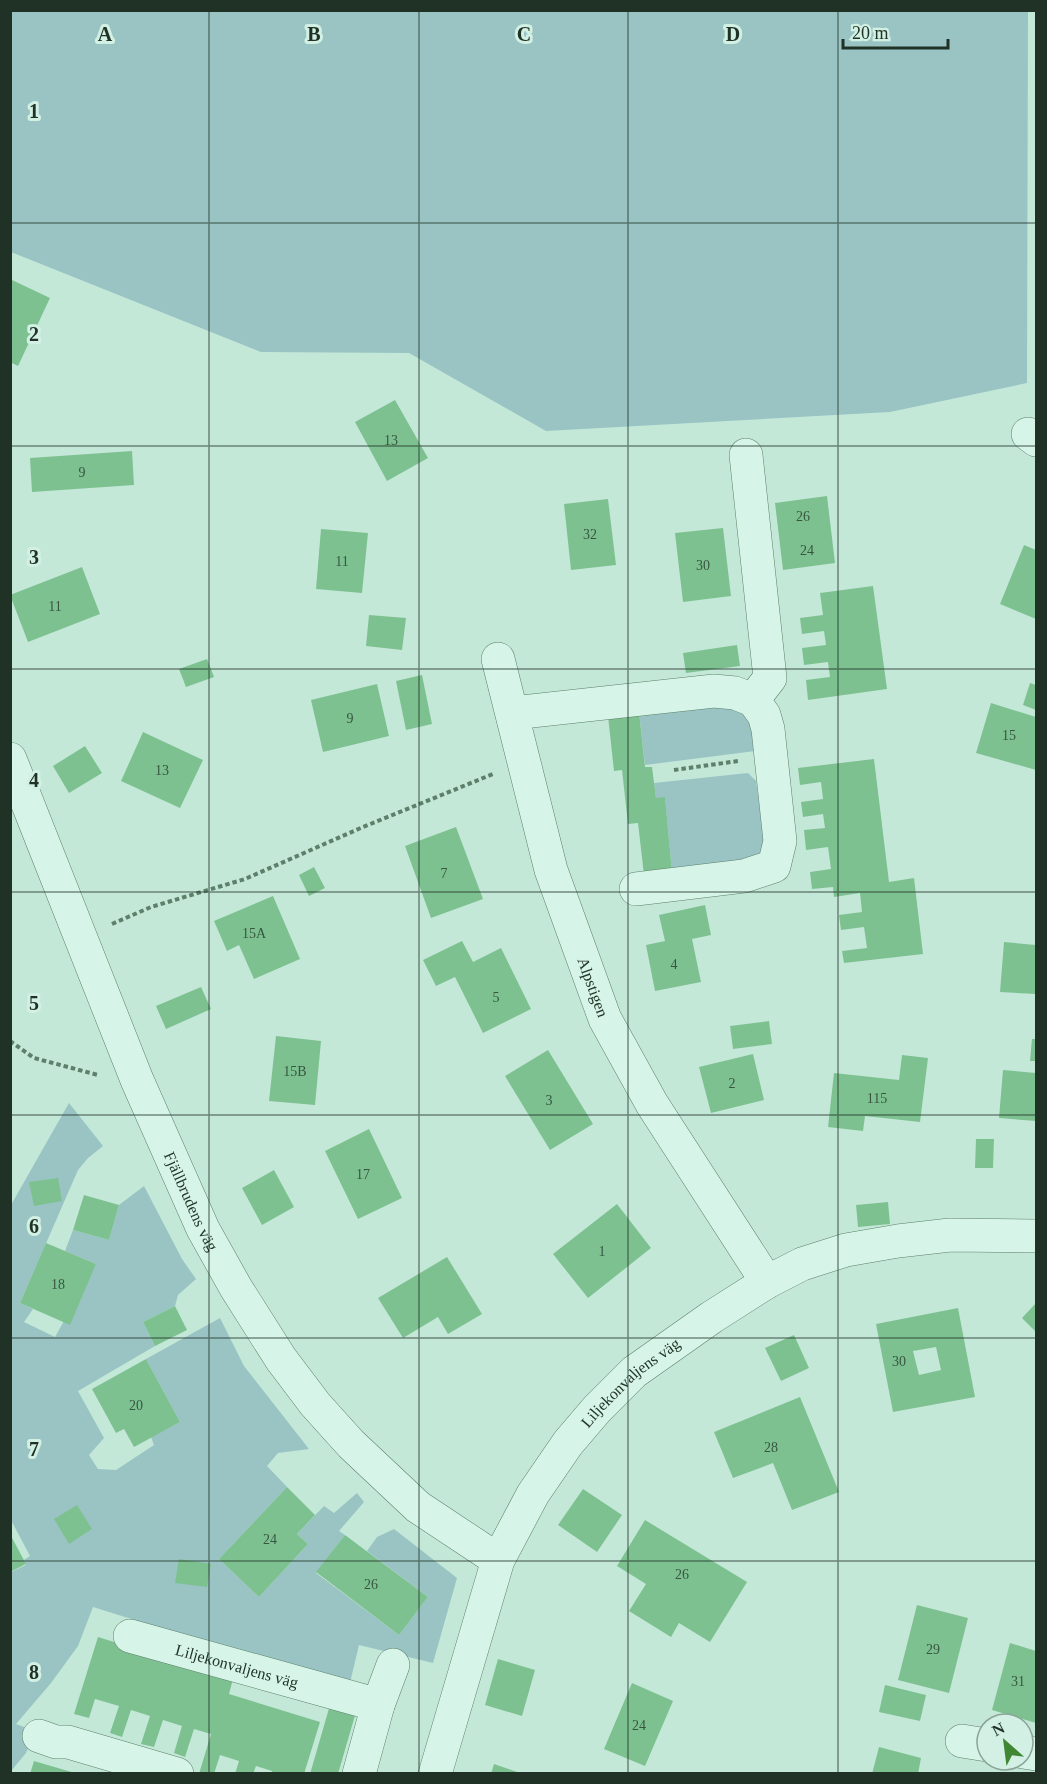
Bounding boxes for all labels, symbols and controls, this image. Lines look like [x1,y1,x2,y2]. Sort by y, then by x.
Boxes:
scale bar [843,12,948,50]
text: A [98,23,113,45]
text: B [307,23,321,45]
text: C [517,23,531,45]
text: D [726,23,740,45]
text: 20 m [852,23,889,43]
text: 1 [29,100,39,122]
text: 2 [29,323,39,345]
house number: 13 [384,433,398,448]
house number: 9 [79,465,86,480]
house number: 26 [796,509,810,524]
house number: 32 [583,527,597,542]
house number: 24 [800,543,814,558]
text: 3 [29,546,39,568]
house number: 11 [335,554,349,569]
house number: 30 [696,558,710,573]
house number: 11 [48,599,62,614]
house number: 9 [347,711,354,726]
house number: 15 [1002,728,1016,743]
house number: 13 [155,763,169,778]
text: 4 [29,769,39,791]
house number: 7 [441,866,448,881]
house number: 15A [242,926,267,941]
street label: Alpstigen [575,955,612,1019]
house number: 4 [671,957,678,972]
house number: 5 [493,990,500,1005]
text: 5 [29,992,39,1014]
house number: 15B [283,1064,307,1079]
house number: 2 [729,1076,736,1091]
house number: 115 [867,1091,887,1106]
house number: 3 [546,1093,553,1108]
street label: Fjällbrudens väg [161,1149,222,1254]
house number: 17 [356,1167,370,1182]
text: 6 [29,1215,39,1237]
house number: 1 [599,1244,606,1259]
house number: 18 [51,1277,65,1292]
street label: Liljekonvaljens väg [577,1334,683,1430]
house number: 30 [892,1354,906,1369]
house number: 20 [129,1398,143,1413]
text: 7 [29,1438,39,1460]
house number: 28 [764,1440,778,1455]
house number: 24 [263,1532,277,1547]
house number: 26 [675,1567,689,1582]
house number: 26 [364,1577,378,1592]
street label: Liljekonvaljens väg [174,1641,300,1692]
house number: 29 [926,1642,940,1657]
text: 8 [29,1661,39,1683]
house number: 31 [1011,1674,1025,1689]
north arrow [975,1712,1035,1772]
house number: 24 [632,1718,646,1733]
text: N [989,1719,1008,1739]

